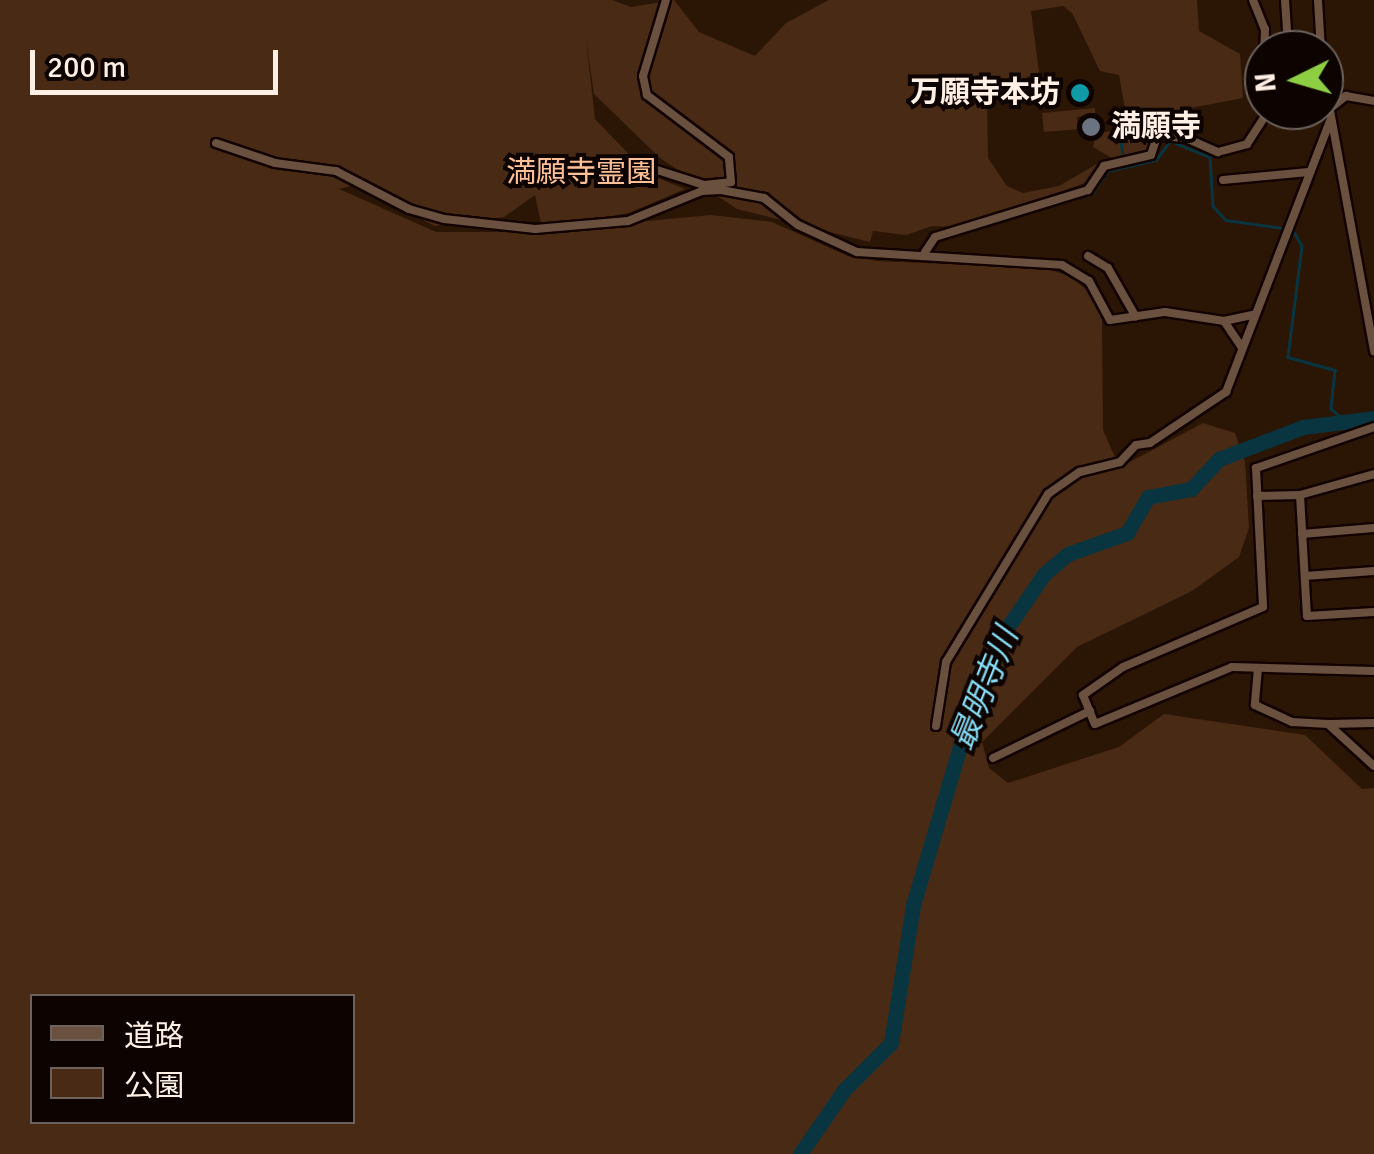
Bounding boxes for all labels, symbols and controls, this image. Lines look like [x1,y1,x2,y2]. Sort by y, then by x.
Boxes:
scale bar [35,30,282,92]
north arrow [1244,30,1344,130]
text: 200 m [47,49,126,86]
text: N [1248,71,1284,94]
place label: 万願寺本坊 [910,75,1060,111]
marker: 万願寺本坊 [1069,82,1091,104]
place label: 満願寺 [1111,109,1201,145]
marker: 満願寺 [1080,116,1102,138]
park label: 満願寺霊園 [506,155,656,191]
water label: 最明寺川 [943,622,1027,756]
legend [30,994,355,1124]
text: 道路 [124,1018,184,1055]
text: 公園 [124,1068,184,1105]

